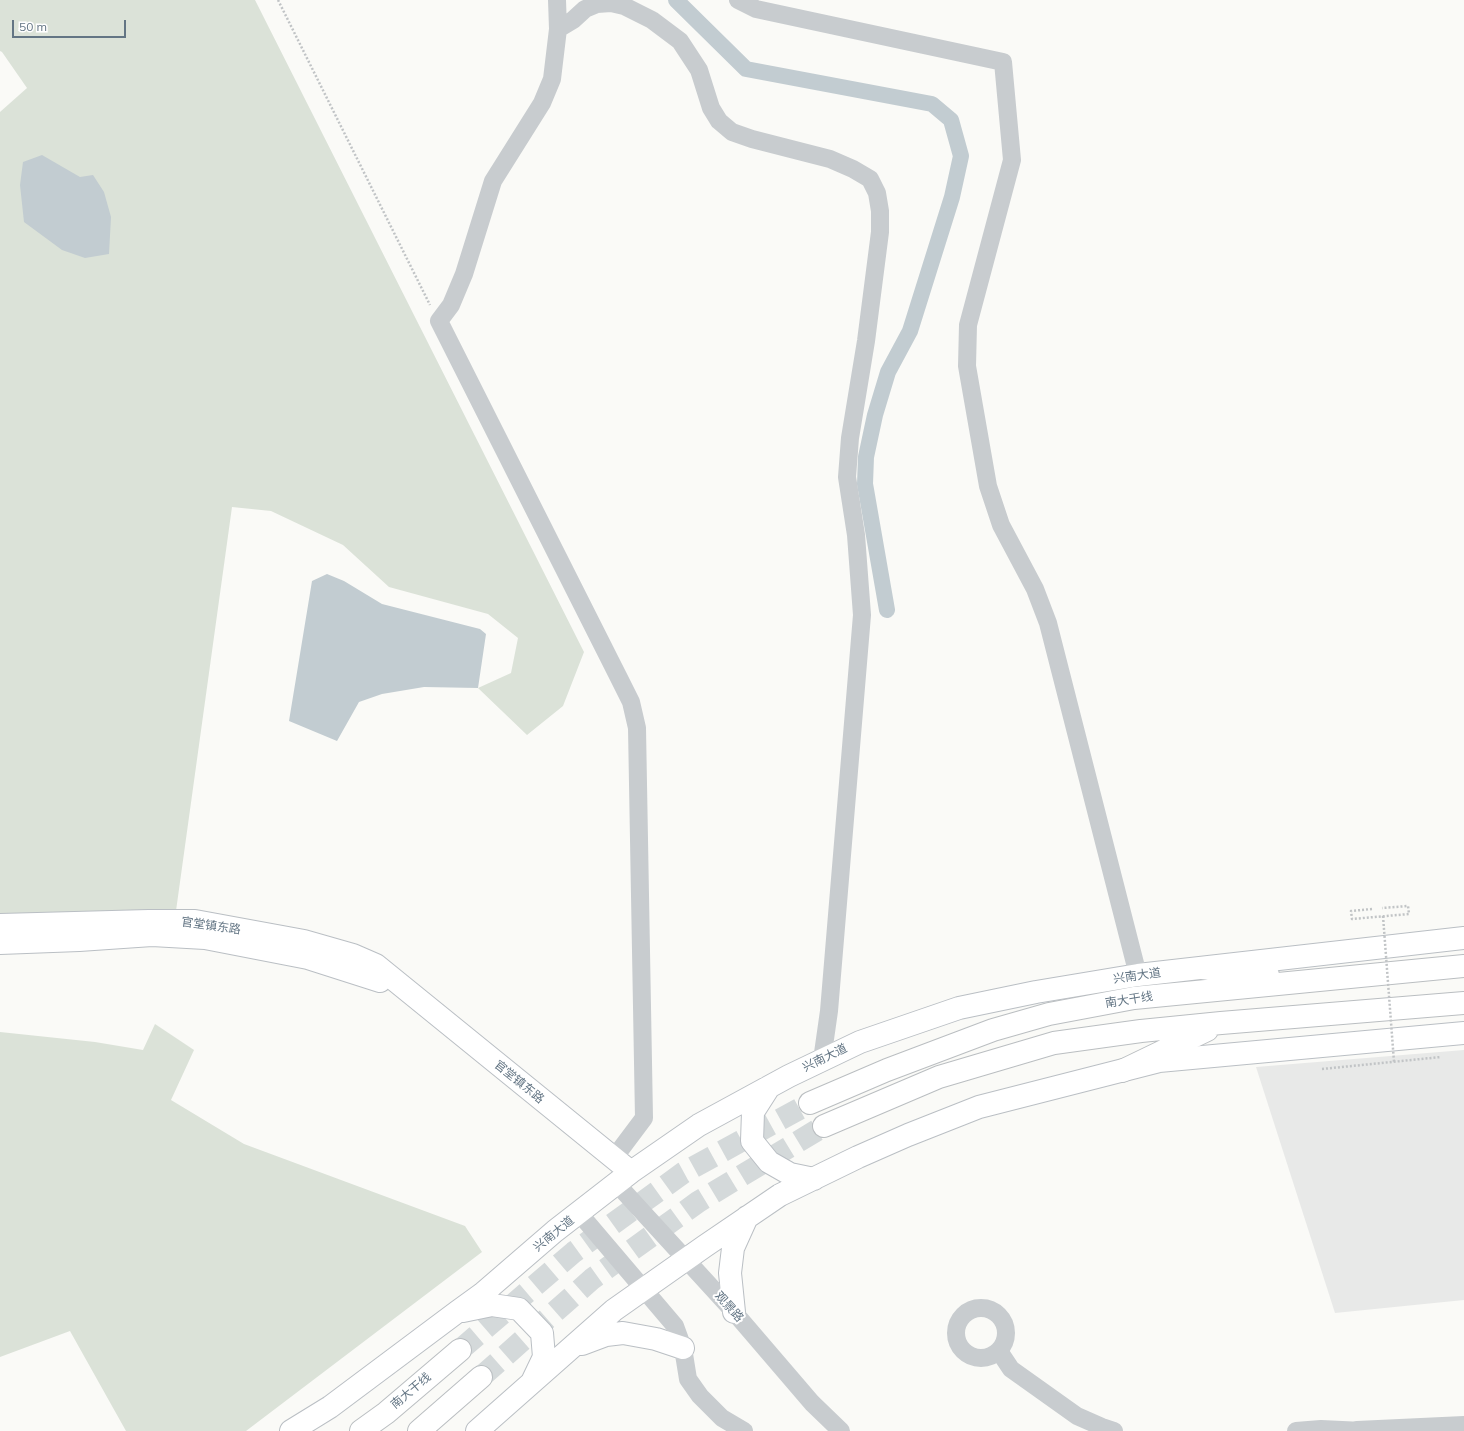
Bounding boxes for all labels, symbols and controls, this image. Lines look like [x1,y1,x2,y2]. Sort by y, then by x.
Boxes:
scale bar [14,12,128,38]
text: 50 m [19,19,47,34]
street label: 官堂镇东路 [180,915,242,937]
street label: 兴南大道 [1112,966,1162,986]
street label: 南大干线 [1104,989,1154,1011]
street label: 兴南大道 [800,1041,850,1075]
street label: 官堂镇东路 [491,1058,547,1106]
street label: 兴南大道 [531,1213,577,1255]
street label: 观景路 [712,1289,746,1325]
street label: 南大干线 [388,1370,434,1412]

